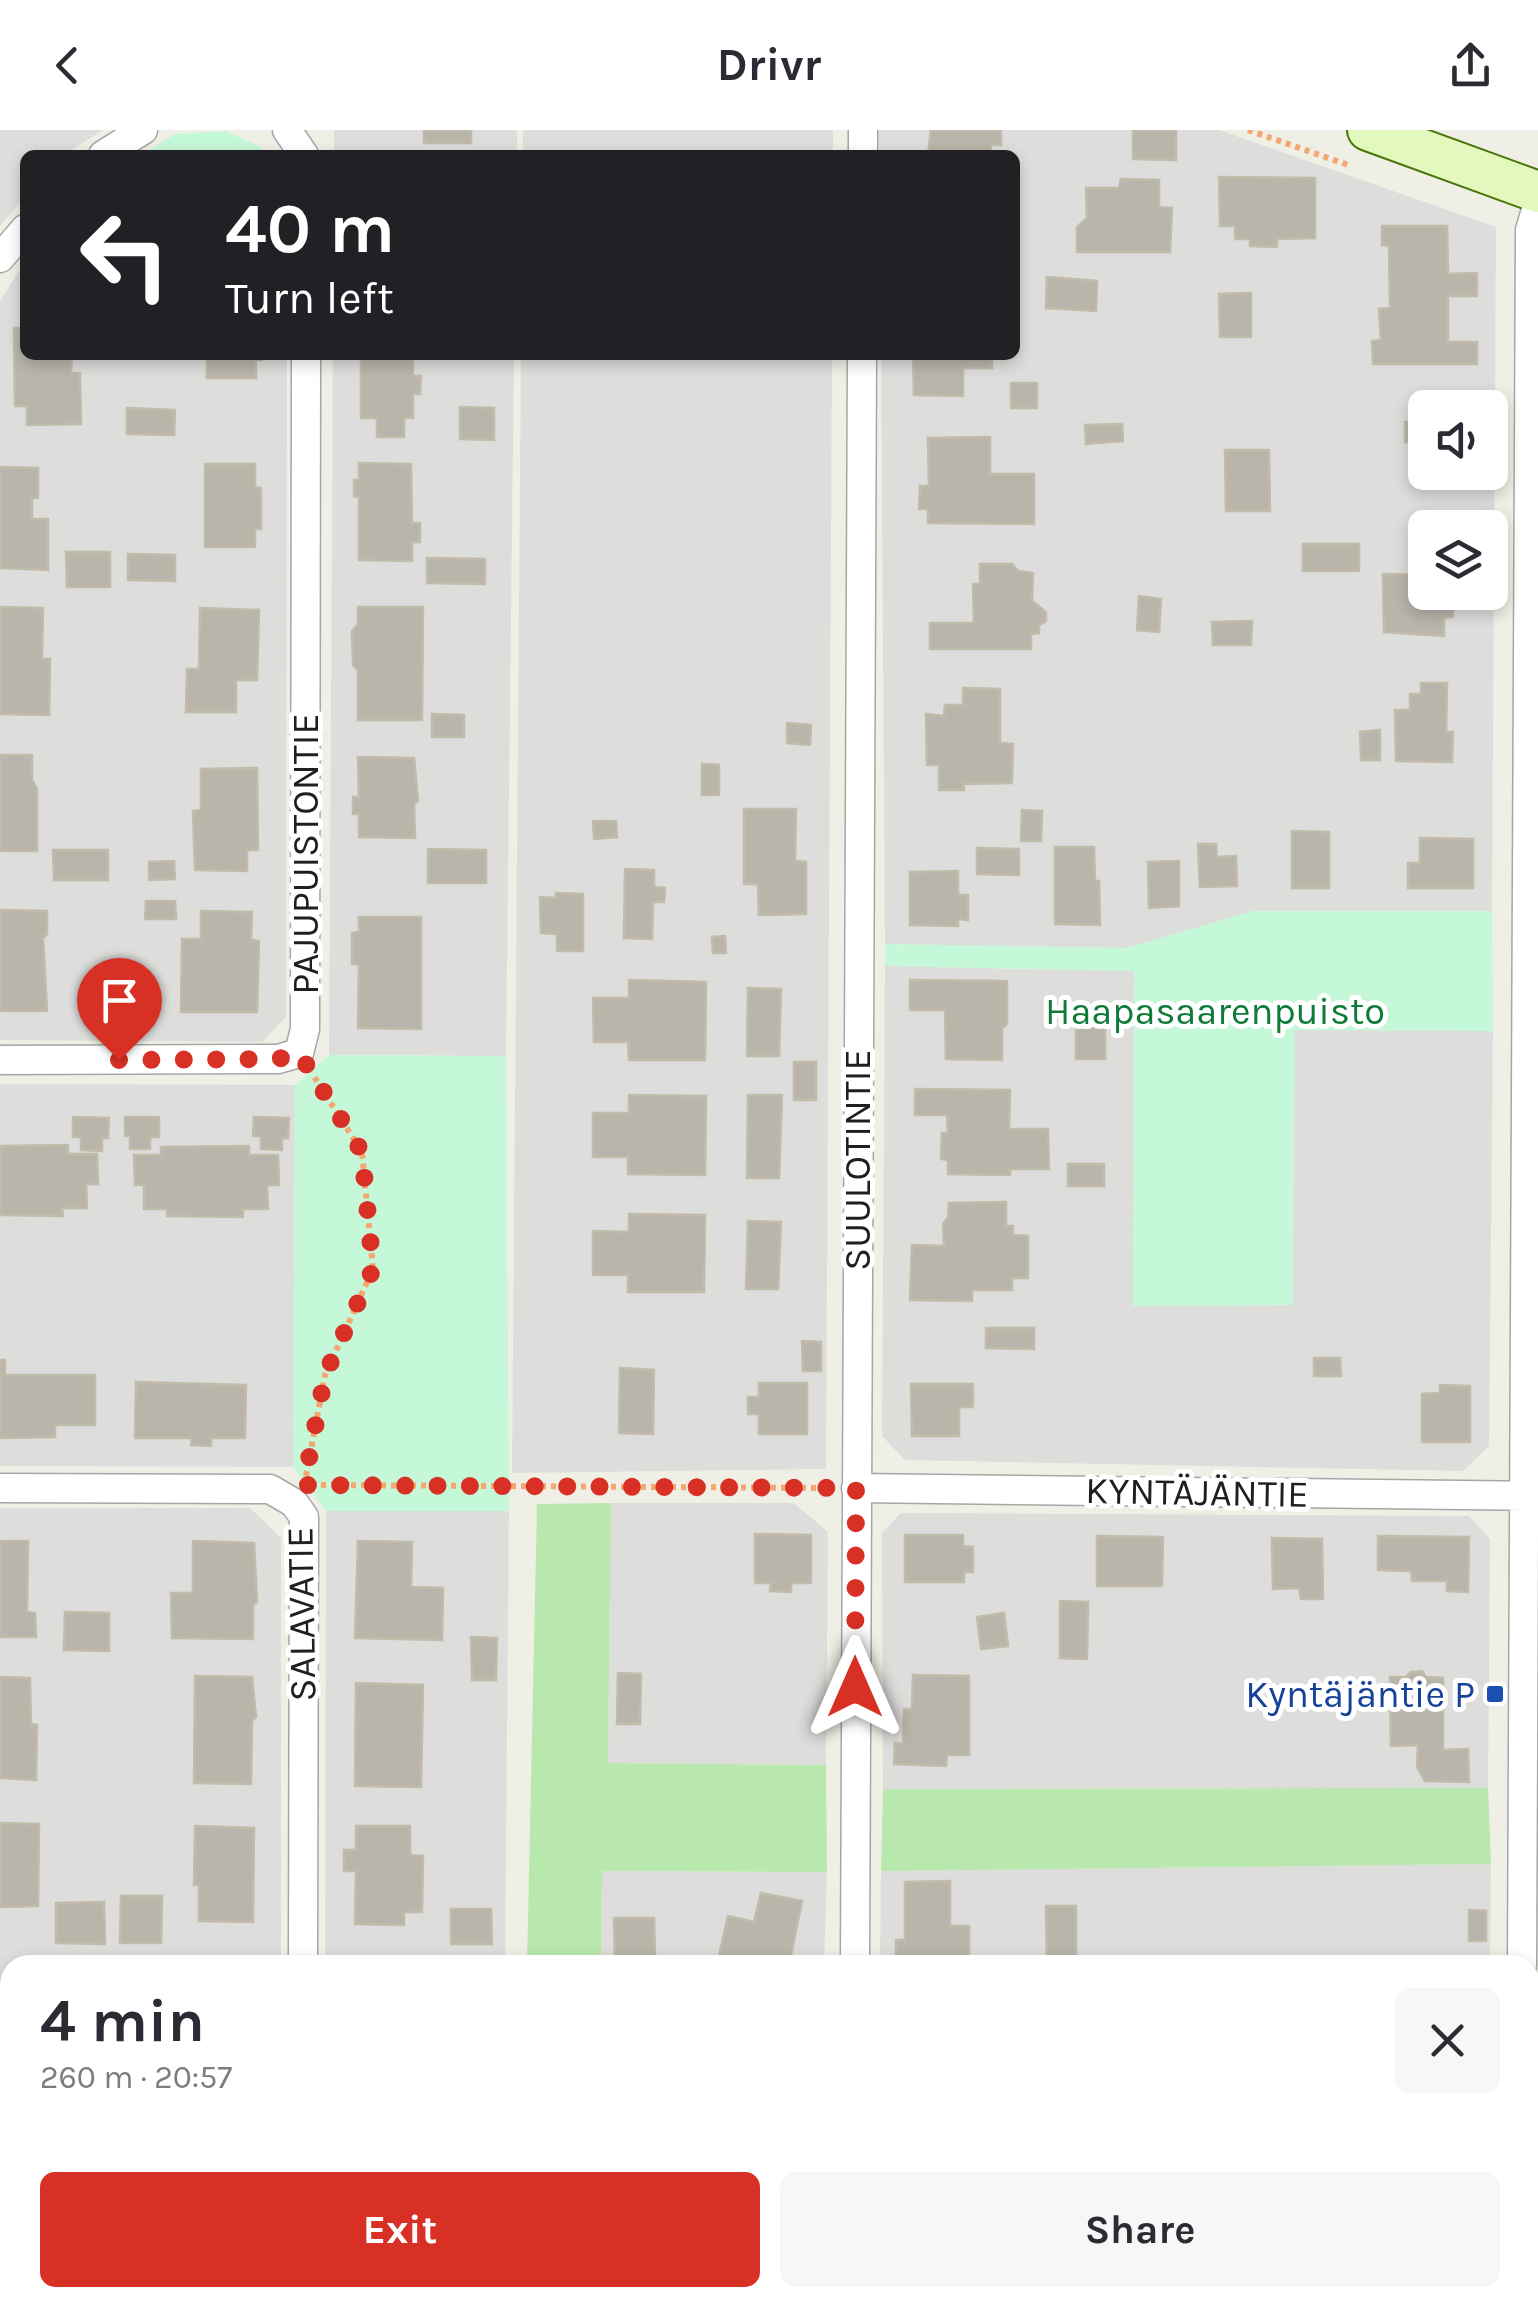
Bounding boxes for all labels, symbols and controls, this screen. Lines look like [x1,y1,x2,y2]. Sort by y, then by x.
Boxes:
icon: back [40,38,95,93]
icon: share [1443,38,1498,93]
text: Drivr [717,39,821,91]
text: 40 m [225,188,395,270]
icon: left [60,190,190,320]
text: Turn left [225,272,394,324]
map controls [1408,390,1508,610]
button: sound [1408,390,1508,490]
button: layers [1408,510,1508,610]
street label: PAJUPUISTONTIE [283,713,328,995]
pin [77,958,162,1061]
icon: arrive [92,973,147,1028]
park label: Haapasaarenpuisto [1045,989,1385,1034]
street label: SUULOTINTIE [835,1049,880,1271]
street label: KYNTÄJÄNTIE [1085,1468,1309,1517]
street label: SALAVATIE [277,1526,326,1702]
position arrow [803,1635,907,1739]
place label: Kyntäjäntie P [1245,1672,1475,1717]
marker: Kyntäjäntie P [1484,1683,1506,1705]
text: 4 min [40,1986,205,2056]
button: close [1395,1988,1500,2093]
text: 260 m · 20:57 [40,2059,232,2096]
button: Exit [40,2172,760,2287]
button: Share [780,2172,1500,2287]

